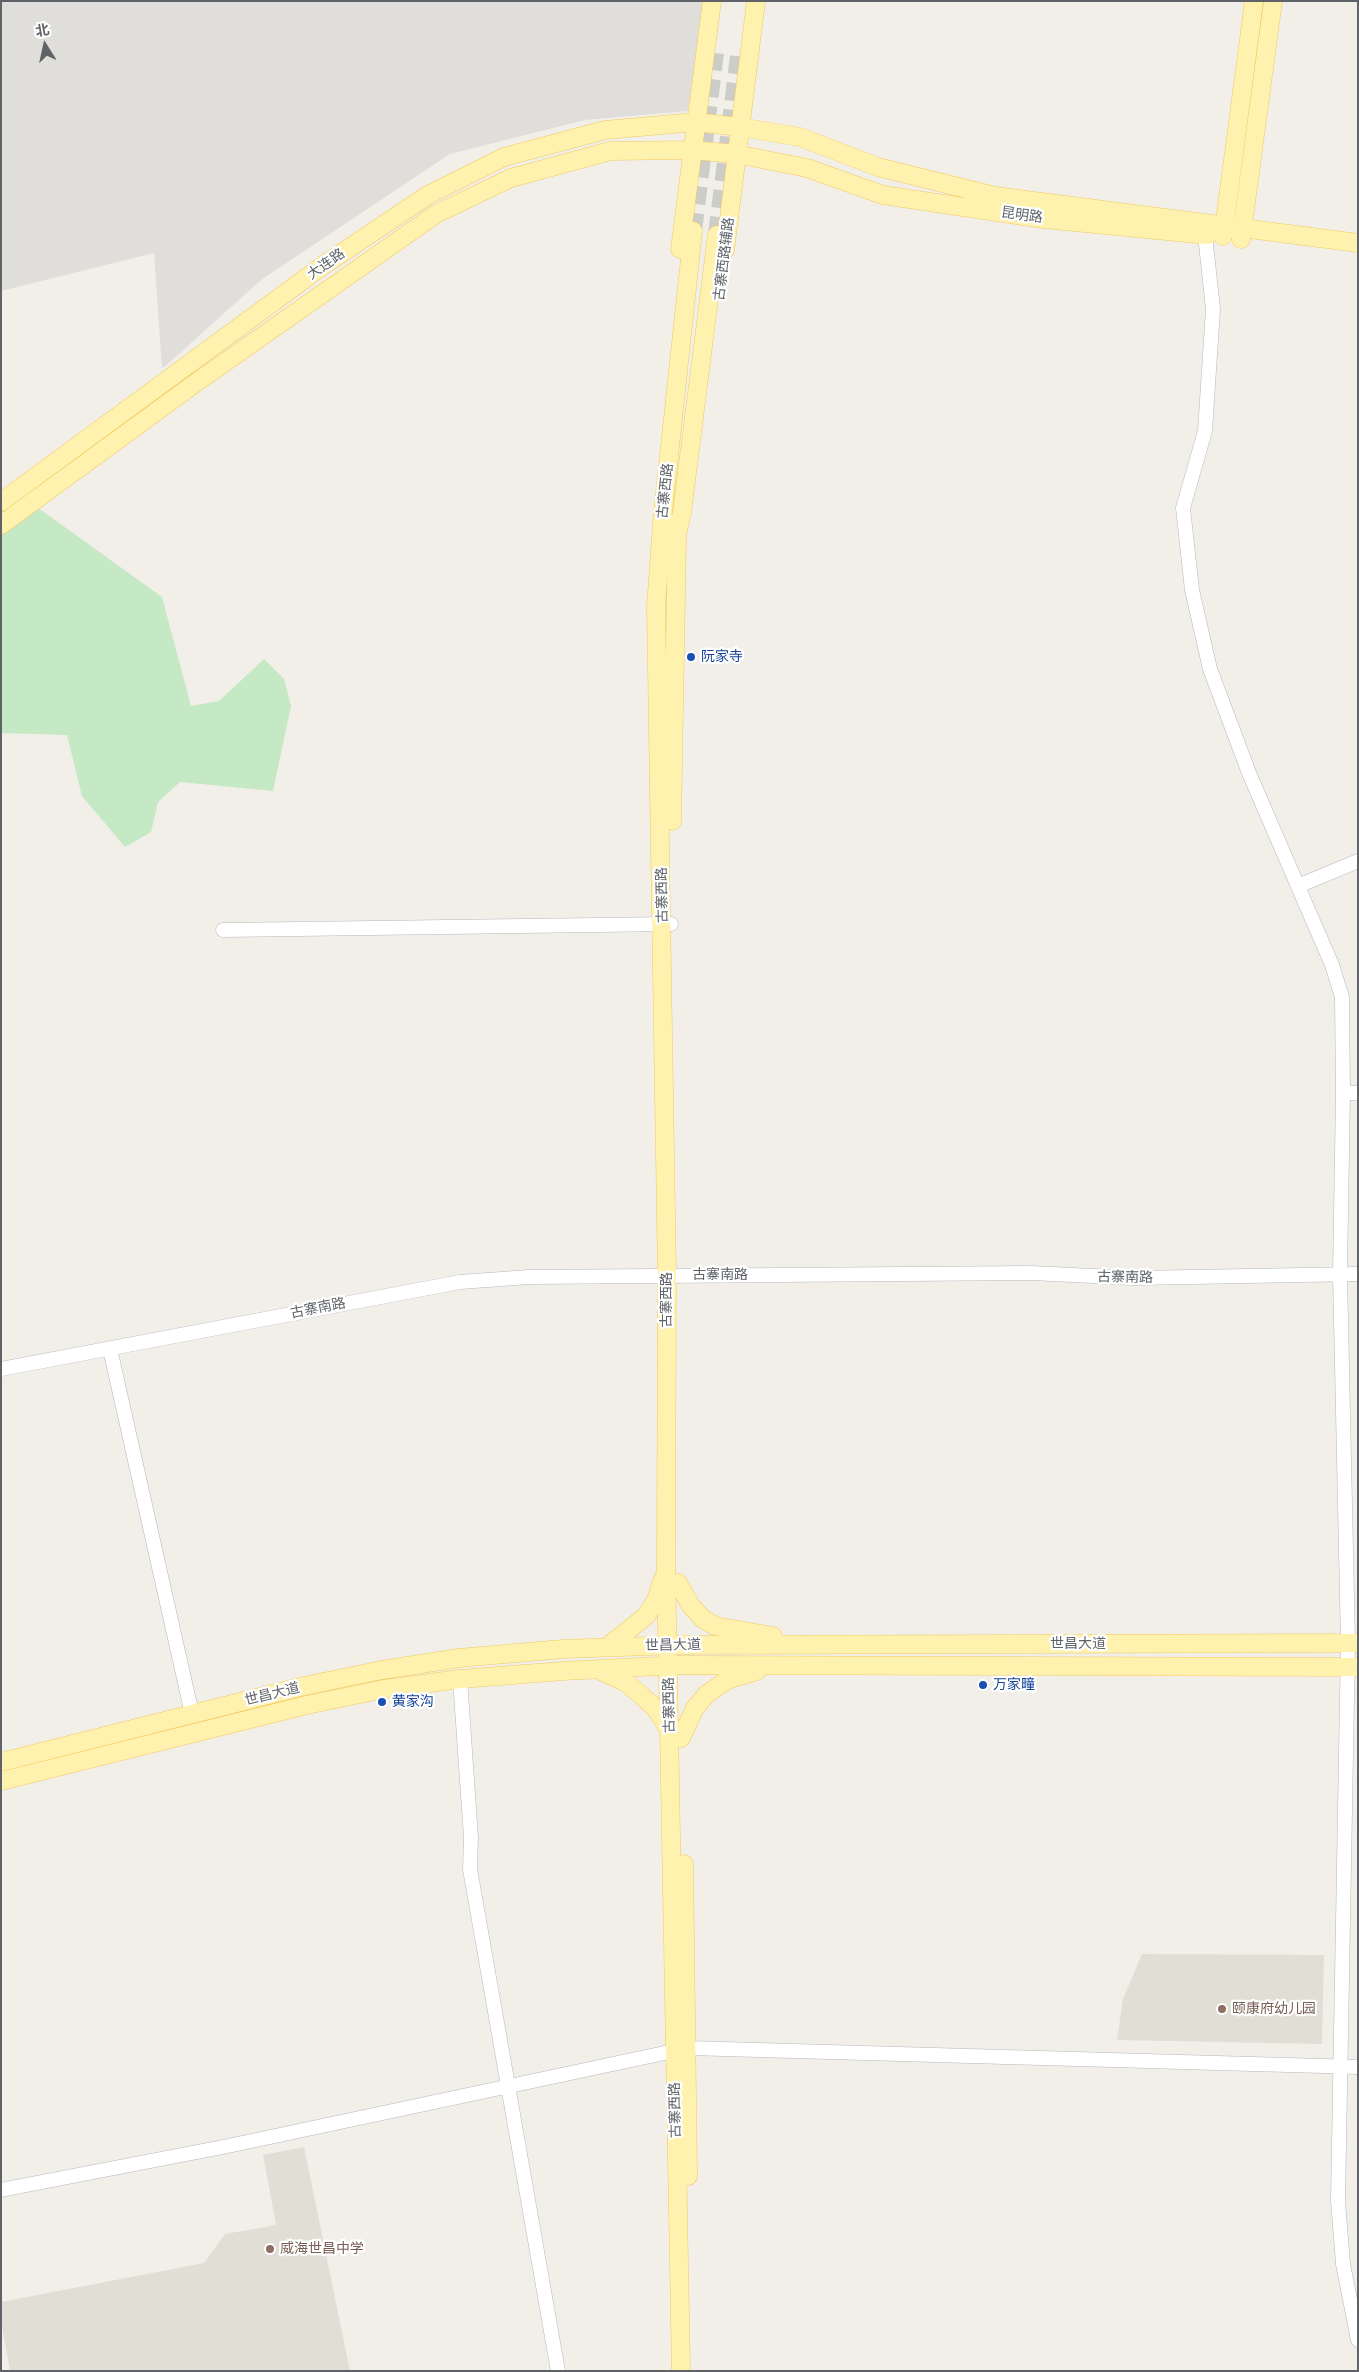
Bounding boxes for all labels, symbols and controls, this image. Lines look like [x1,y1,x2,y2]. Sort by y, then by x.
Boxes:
north arrow [20,20,70,70]
text: 北 [34,20,51,39]
street label: 昆明路 [1000,204,1044,226]
street label: 古寨西路辅路 [711,216,737,302]
street label: 大连路 [304,245,348,283]
street label: 古寨西路 [654,462,676,520]
place label: 阮家寺 [701,649,743,665]
marker: 阮家寺 [685,651,697,663]
street label: 古寨西路 [653,867,671,923]
street label: 古寨南路 [692,1267,748,1283]
street label: 古寨南路 [1097,1268,1153,1286]
street label: 古寨西路 [659,1272,675,1328]
street label: 古寨南路 [289,1294,347,1322]
street label: 世昌大道 [645,1636,701,1654]
street label: 世昌大道 [1050,1636,1106,1652]
street label: 古寨西路 [660,1677,678,1733]
place label: 万家疃 [993,1677,1035,1693]
street label: 世昌大道 [243,1679,301,1709]
marker: 万家疃 [977,1679,989,1691]
place label: 黄家沟 [392,1694,434,1710]
marker: 黄家沟 [376,1696,388,1708]
place label: 颐康府幼儿园 [1232,2001,1316,2017]
marker: 颐康府幼儿园 [1216,2003,1228,2015]
street label: 古寨西路 [666,2082,684,2138]
place label: 威海世昌中学 [280,2241,364,2257]
marker: 威海世昌中学 [264,2243,276,2255]

